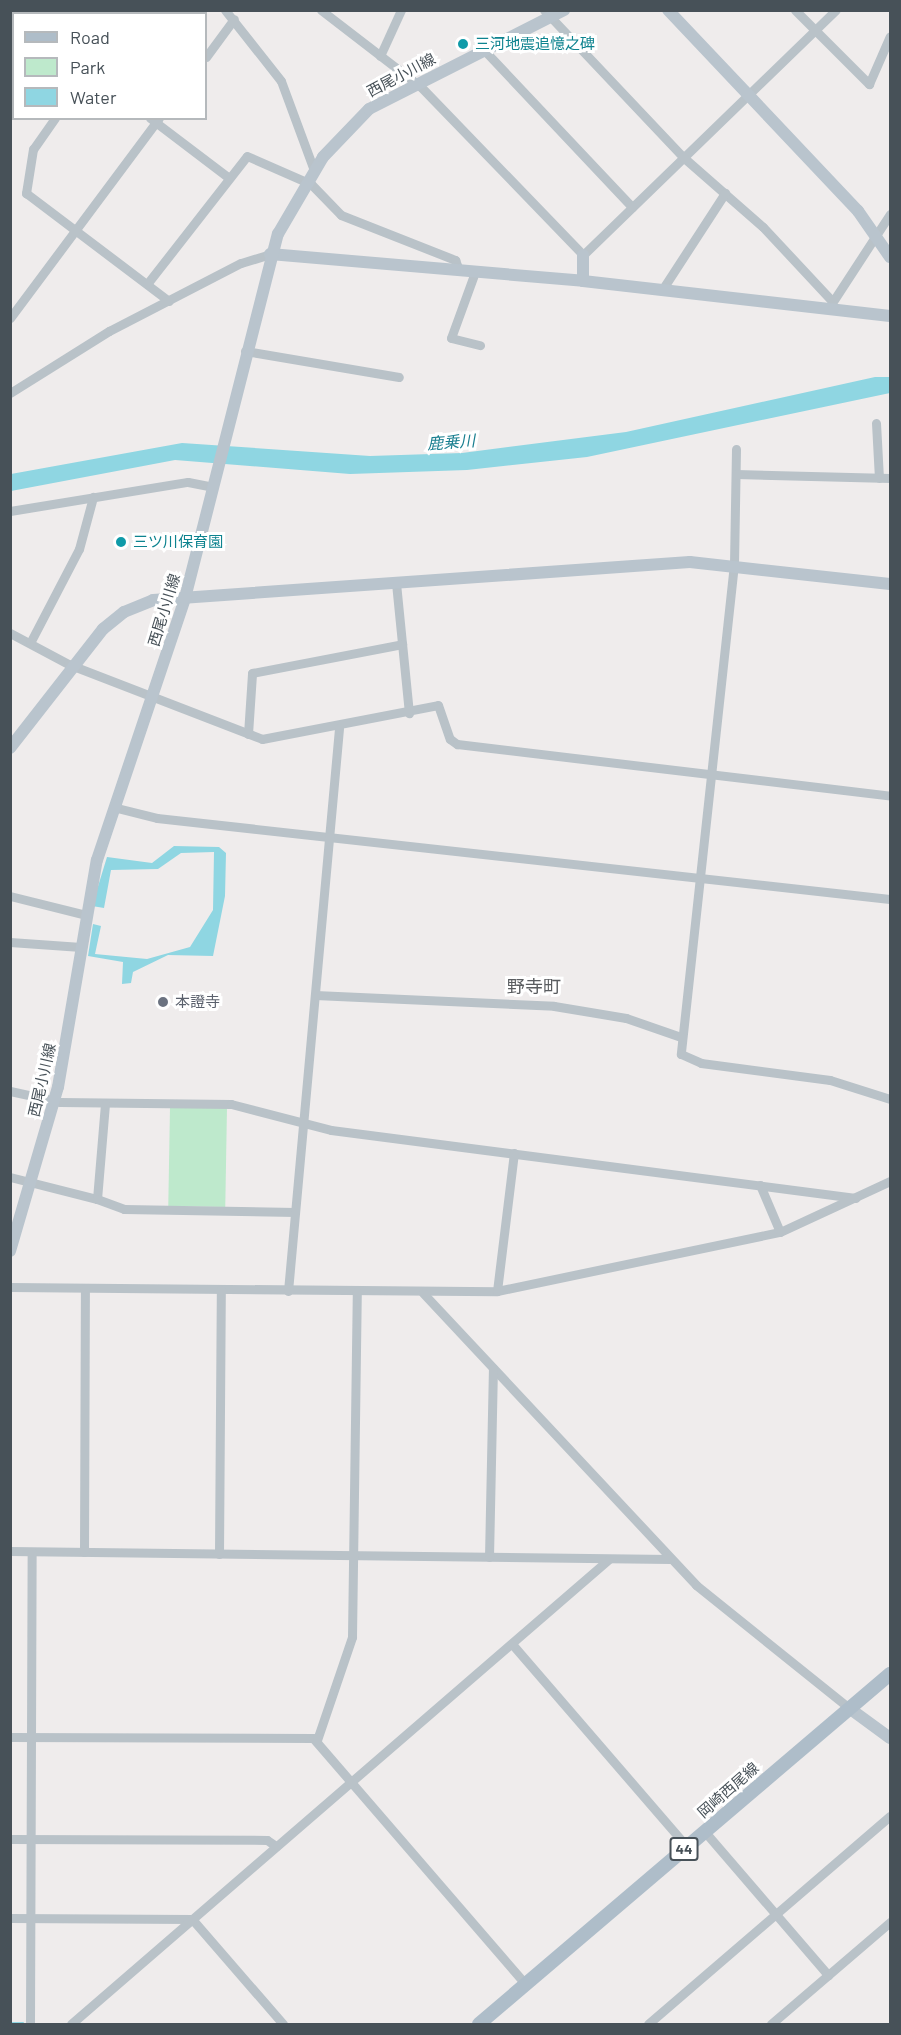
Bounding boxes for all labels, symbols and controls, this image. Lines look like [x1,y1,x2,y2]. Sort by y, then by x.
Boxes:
legend [12,12,207,120]
text: Road [70,26,110,48]
place label: 三河地震追憶之碑 [475,35,595,53]
marker: 三河地震追憶之碑 [456,37,470,51]
street label: 西尾小川線 [364,49,438,101]
text: Park [70,56,105,78]
text: Water [70,86,117,108]
water label: 鹿乗川 [426,431,476,453]
place label: 三ツ川保育園 [133,533,223,551]
marker: 三ツ川保育園 [114,535,128,549]
street label: 西尾小川線 [144,572,184,648]
district label: 野寺町 [507,975,561,997]
place label: 本證寺 [175,993,220,1011]
marker: 本證寺 [156,995,170,1009]
street label: 西尾小川線 [25,1041,59,1119]
street label: 岡崎西尾線 [694,1759,762,1821]
road number: 44 [669,1838,699,1860]

